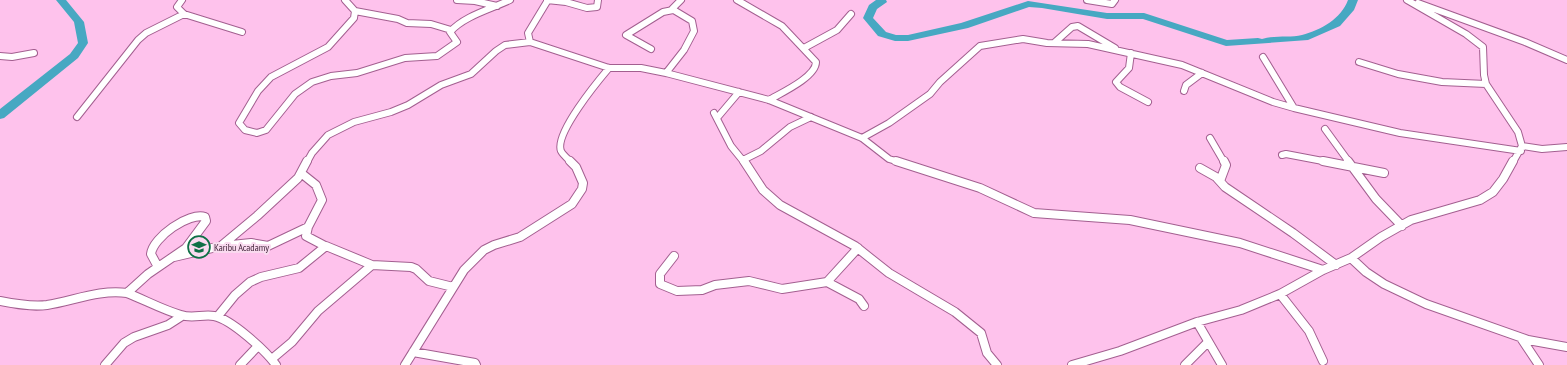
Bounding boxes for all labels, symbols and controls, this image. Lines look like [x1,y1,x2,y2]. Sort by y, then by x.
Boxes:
school or university icon: Karibu Acadamy [186,234,212,260]
place label: Karibu Acadamy [214,241,269,254]

